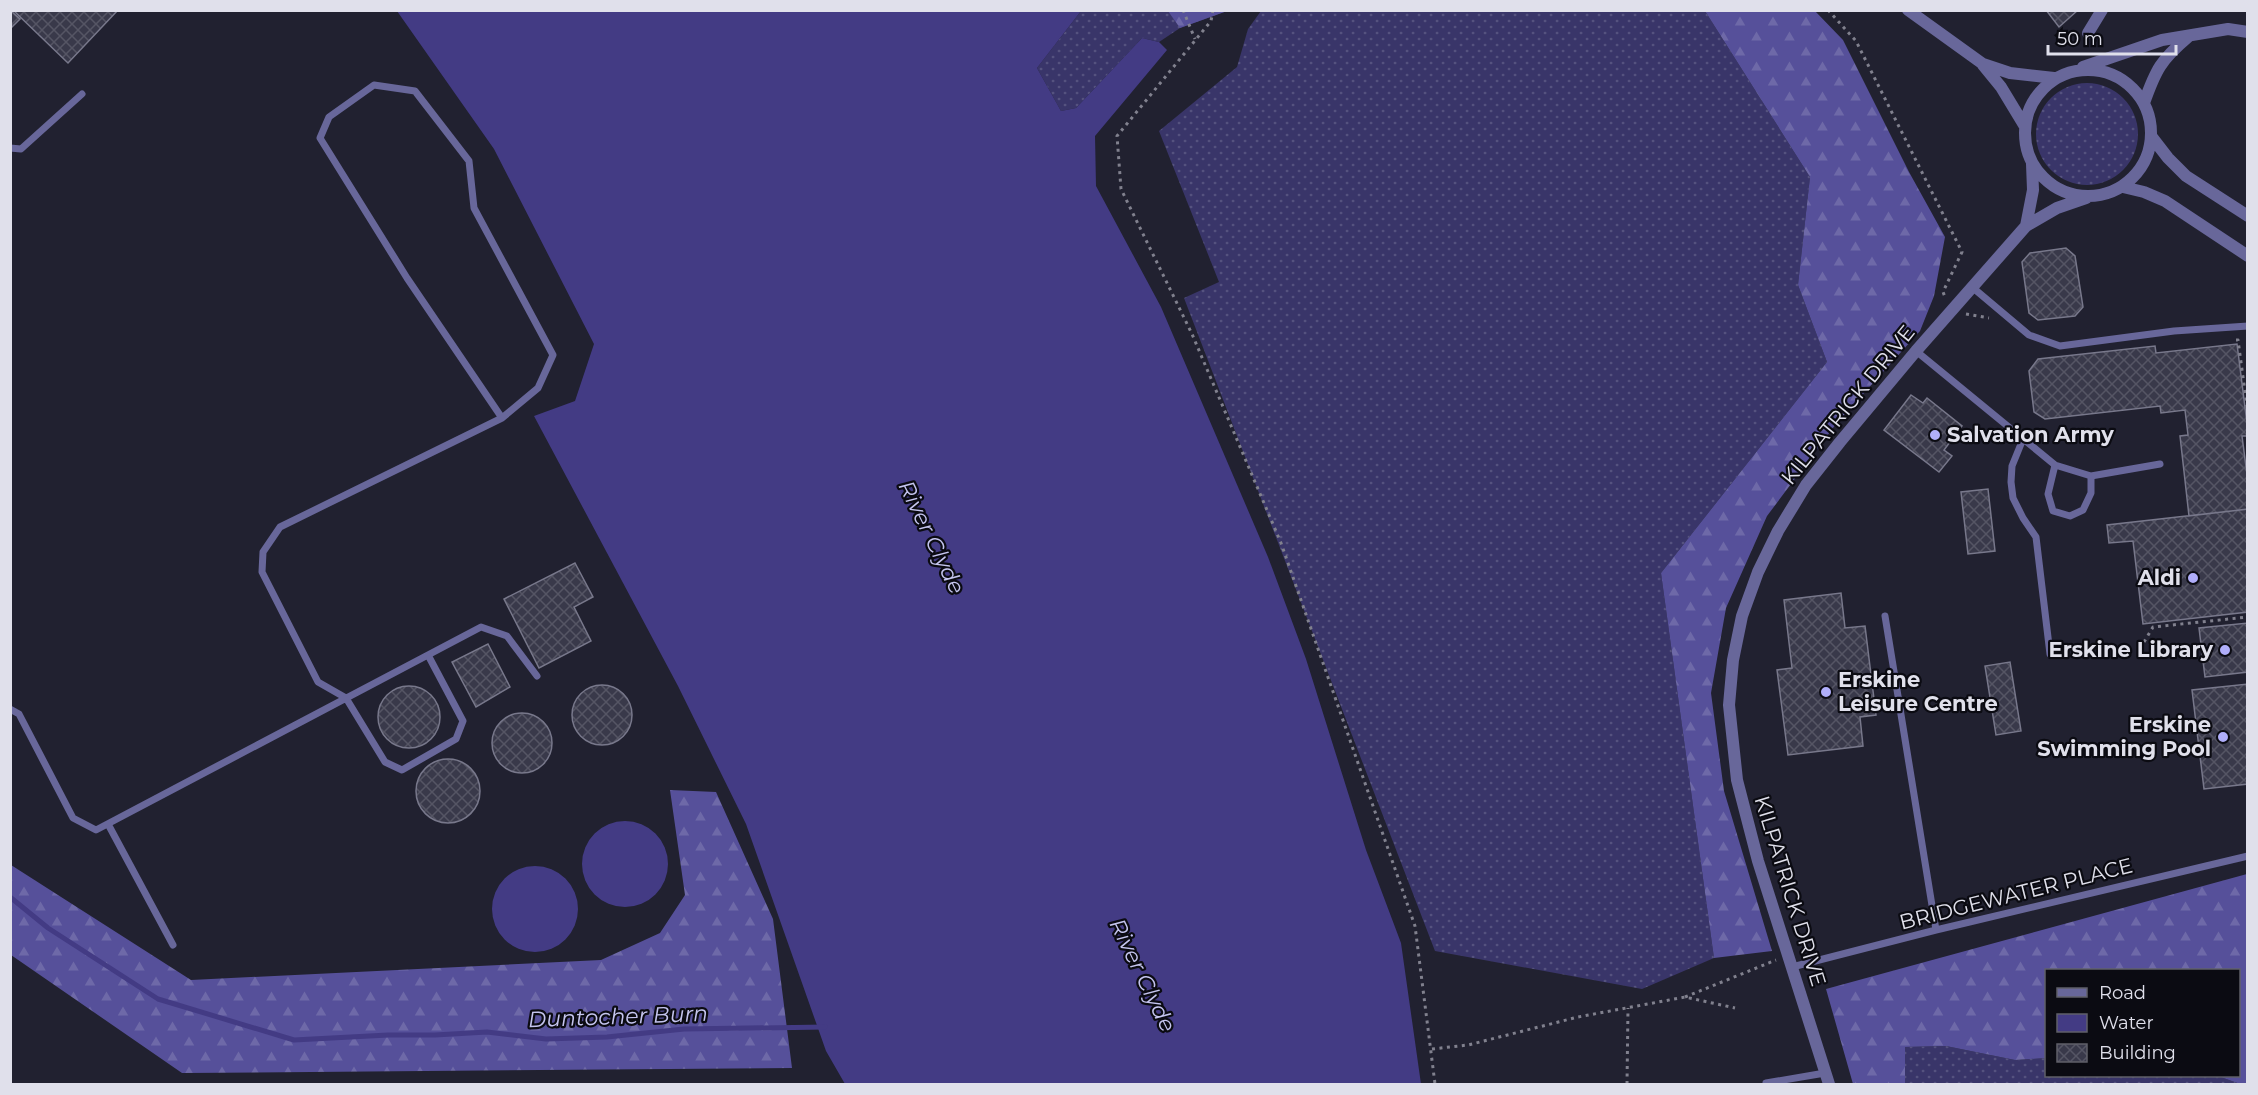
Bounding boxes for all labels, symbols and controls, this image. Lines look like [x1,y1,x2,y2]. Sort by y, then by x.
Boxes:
scale bar [2048,18,2176,56]
text: 50 m [2057,28,2103,50]
street label: KILPATRICK DRIVE [1776,320,1920,489]
place label: Salvation Army [1947,422,2114,447]
marker: Salvation Army [1928,428,1942,442]
water label: River Clyde [893,476,971,598]
place label: Aldi [2137,565,2181,590]
marker: Aldi [2186,571,2200,585]
place label: Erskine Library [2049,637,2213,662]
marker: Erskine Library [2218,643,2232,657]
place label: Erskine Leisure Centre [1838,667,1998,716]
marker: Erskine Leisure Centre [1819,685,1833,699]
place label: Erskine Swimming Pool [2037,712,2211,761]
marker: Erskine Swimming Pool [2216,730,2230,744]
street label: KILPATRICK DRIVE [1750,793,1831,989]
street label: BRIDGEWATER PLACE [1897,852,2135,935]
water label: River Clyde [1104,914,1182,1036]
legend [2045,969,2240,1077]
text: Road [2099,982,2146,1004]
water label: Duntocher Burn [528,1000,708,1033]
text: Water [2099,1012,2154,1034]
text: Building [2099,1042,2176,1064]

